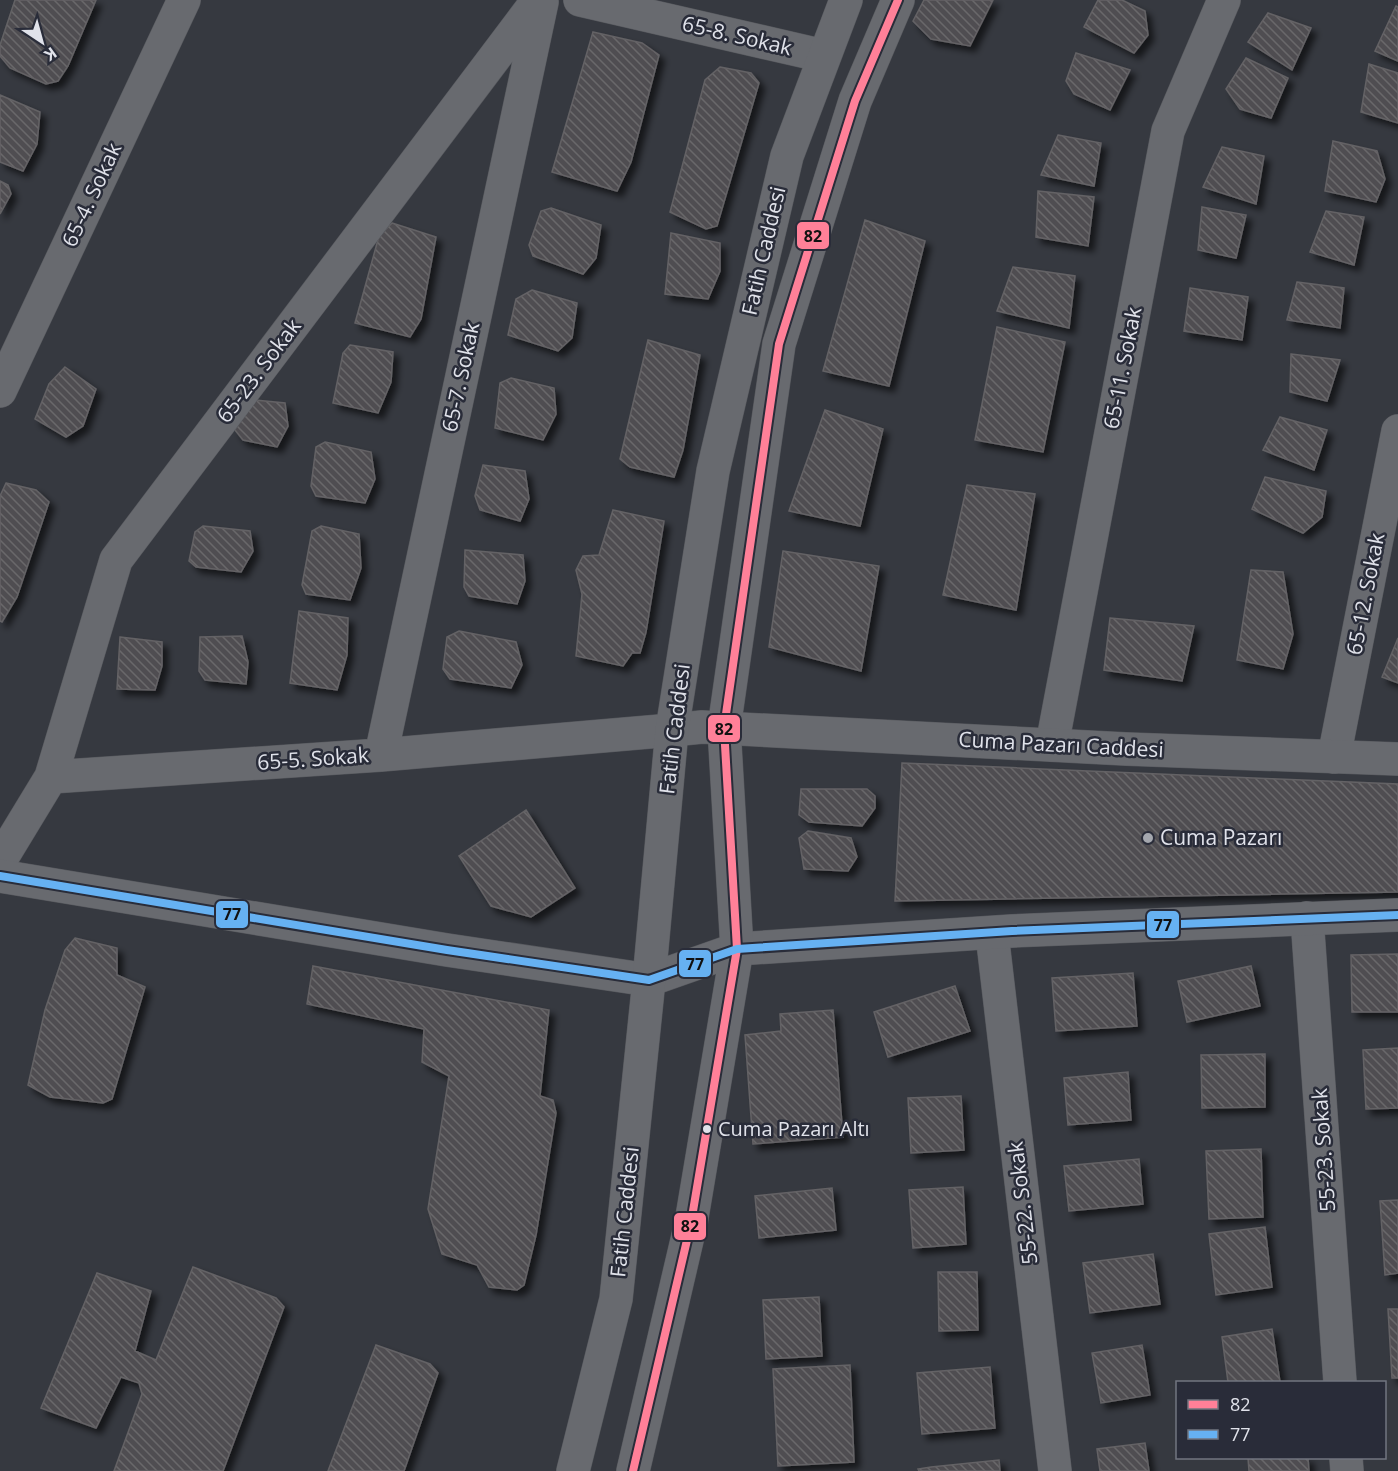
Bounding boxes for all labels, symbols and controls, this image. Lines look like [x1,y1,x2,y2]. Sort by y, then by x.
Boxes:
street label: 65-8. Sokak [680,9,795,61]
north arrow [12,12,72,72]
text: K [40,42,62,66]
street label: 65-4. Sokak [55,138,127,251]
street label: Fatih Caddesi [735,184,791,318]
line badge: 82 [796,221,830,250]
text: 82 [804,225,822,247]
street label: 65-11. Sokak [1096,304,1148,431]
street label: 65-23. Sokak [210,313,307,428]
street label: 65-7. Sokak [435,319,485,434]
street label: 65-12. Sokak [1339,530,1391,657]
street label: Fatih Caddesi [652,662,696,796]
line badge: 82 [707,714,741,743]
text: 82 [715,718,733,740]
street label: Cuma Pazarı Caddesi [958,725,1164,763]
street label: 65-5. Sokak [256,740,370,776]
place label: Cuma Pazarı [1160,823,1282,851]
marker: Cuma Pazarı [1141,831,1155,845]
line badge: 77 [215,900,249,929]
text: 77 [223,903,241,925]
line badge: 77 [1146,910,1180,939]
text: 77 [1154,914,1172,936]
line badge: 77 [678,949,712,978]
text: 77 [686,953,704,975]
street label: 55-23. Sokak [1305,1087,1341,1213]
place label: Cuma Pazarı Altı [718,1115,870,1142]
marker: Cuma Pazarı Altı [701,1123,713,1135]
street label: 55-22. Sokak [1001,1140,1043,1266]
street label: Fatih Caddesi [603,1145,645,1279]
line badge: 82 [673,1212,707,1241]
text: 82 [681,1215,699,1237]
legend [1176,1381,1386,1459]
text: 82 [1230,1392,1251,1416]
text: 77 [1230,1422,1251,1446]

